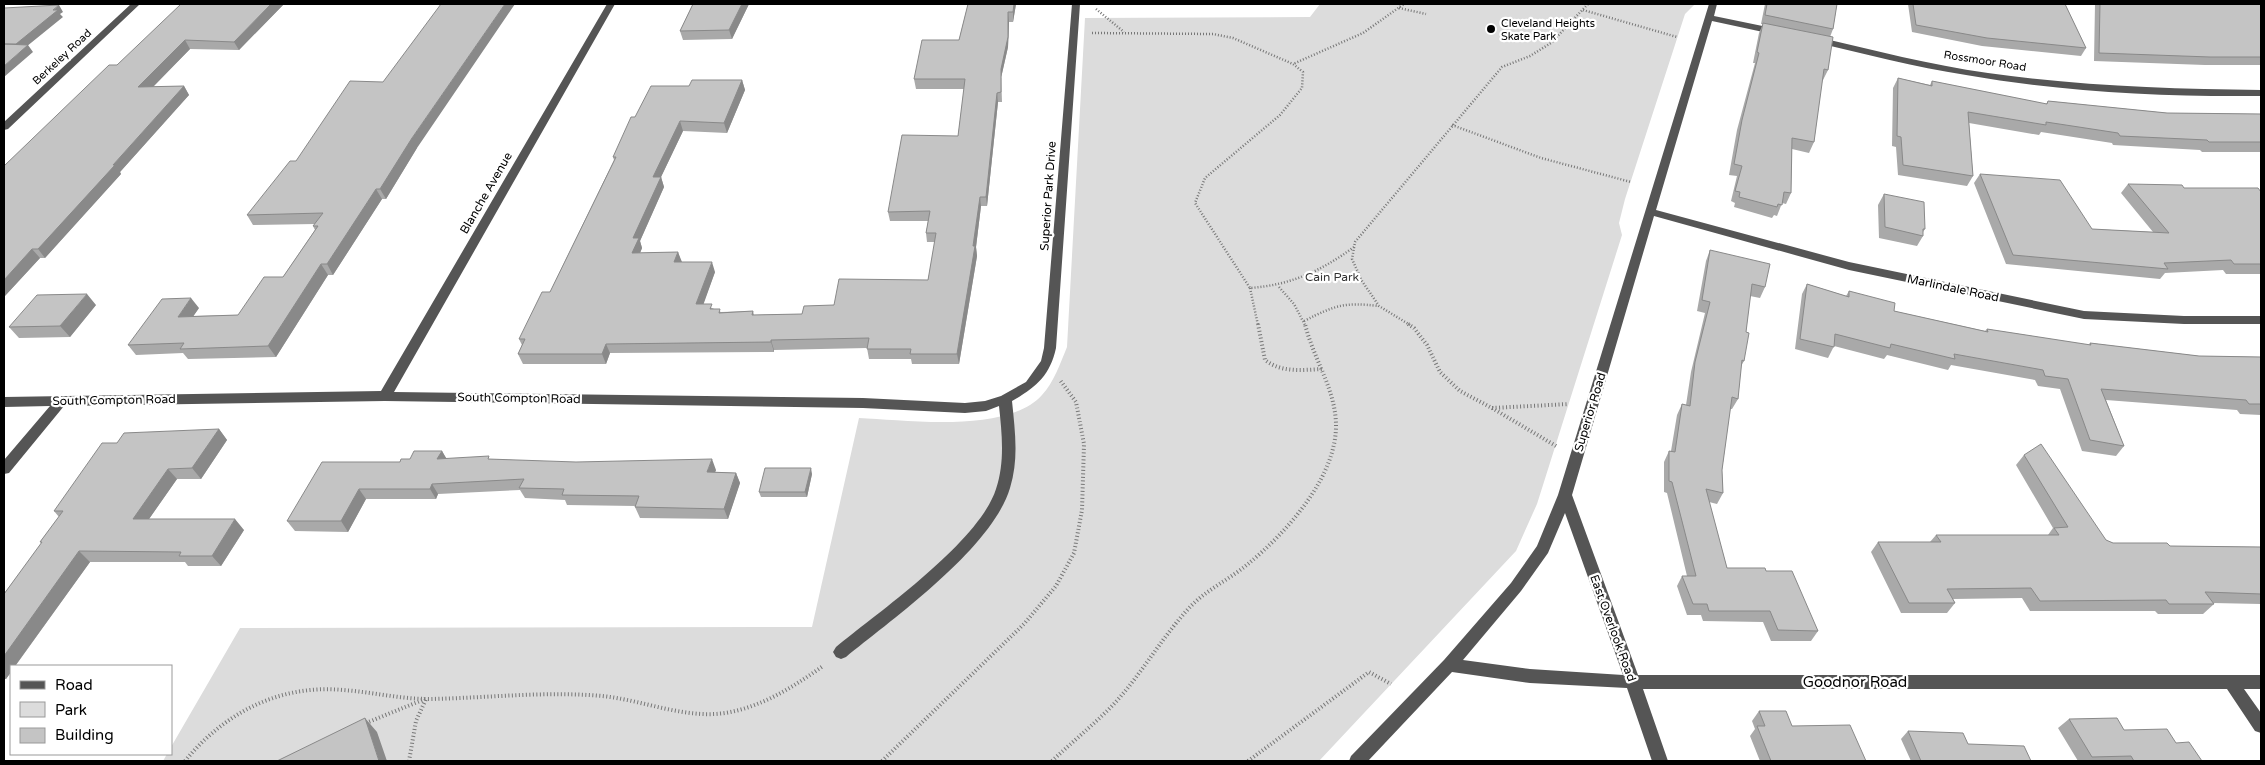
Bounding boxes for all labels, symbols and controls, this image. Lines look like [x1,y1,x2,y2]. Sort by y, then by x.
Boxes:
place label: Cleveland Heights Skate Park [1501,17,1595,43]
marker: Cleveland Heights Skate Park [1485,23,1497,35]
street label: Berkeley Road [30,26,94,87]
street label: Rossmoor Road [1943,48,2027,74]
street label: Superior Park Drive [1037,141,1059,251]
street label: Blanche Avenue [457,150,515,236]
park label: Cain Park [1305,270,1360,284]
street label: Marlindale Road [1906,271,2000,305]
street label: Superior Road [1571,371,1609,453]
street label: South Compton Road [457,390,581,406]
street label: South Compton Road [52,392,176,408]
street label: East Overlook Road [1587,573,1639,683]
legend [10,665,172,755]
street label: Goodnor Road [1803,673,1907,691]
text: Road [55,676,93,694]
text: Park [55,701,87,719]
text: Building [55,726,114,744]

